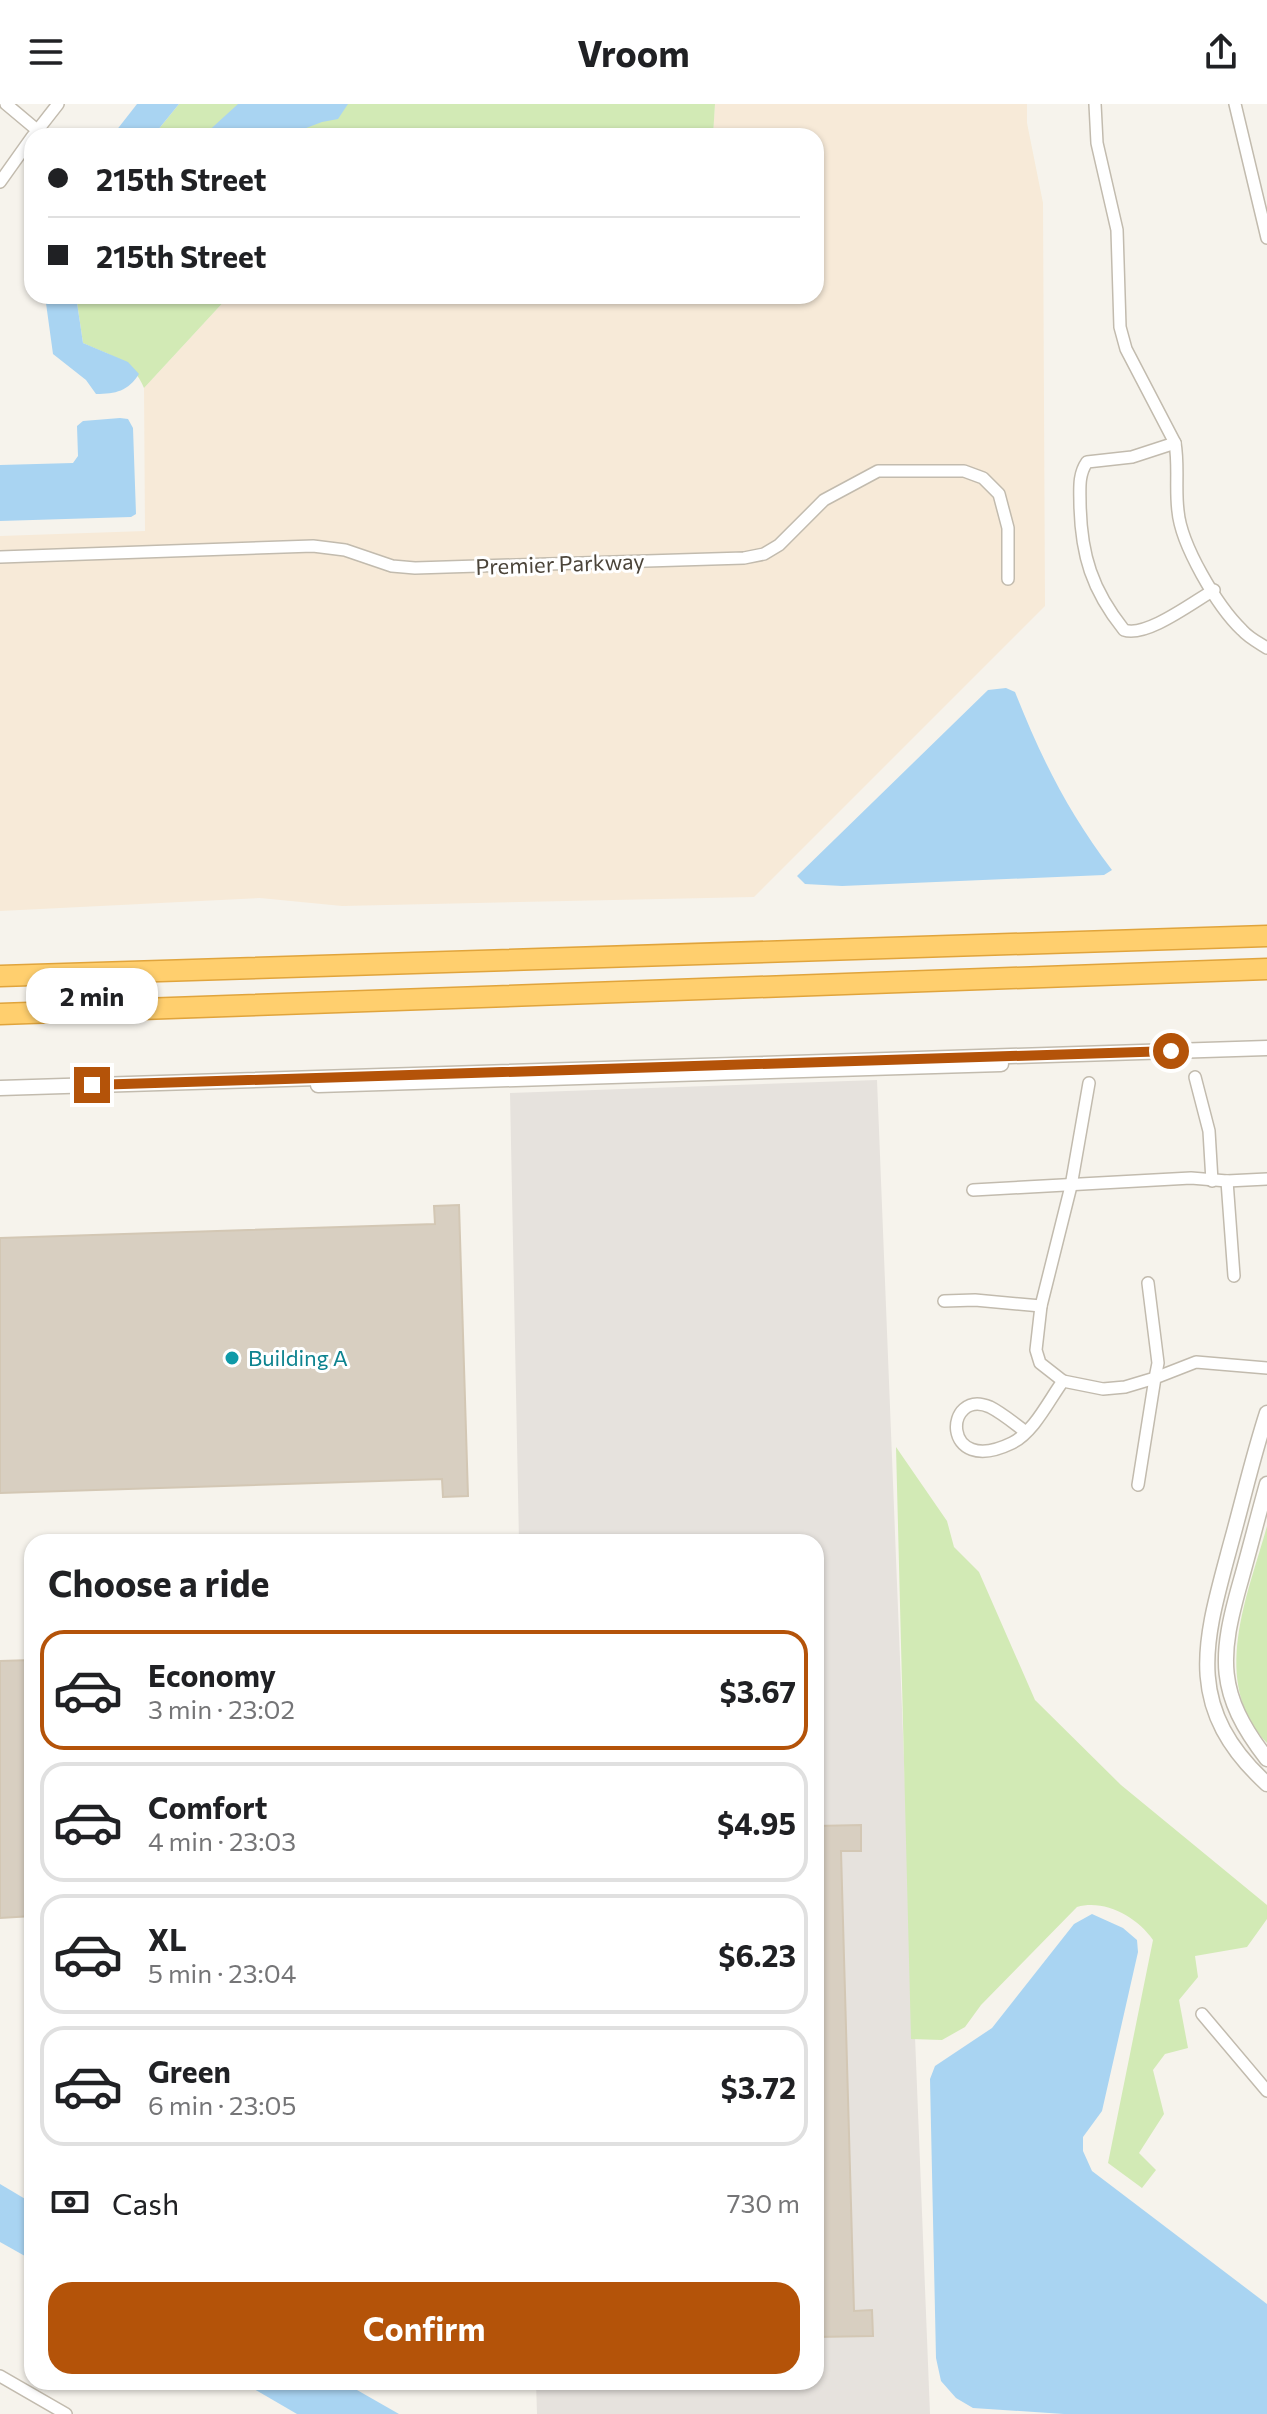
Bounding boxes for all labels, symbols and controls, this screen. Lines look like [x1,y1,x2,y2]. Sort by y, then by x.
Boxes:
icon: menu [24,30,68,74]
text: Vroom [577,30,690,74]
icon: share [1199,30,1243,74]
text: 215th Street [96,160,266,197]
text: 215th Street [96,237,266,274]
street label: Premier Parkway [475,547,645,580]
callout: 2 min [26,969,158,1025]
text: 2 min [60,980,124,1011]
route start [1153,1033,1189,1069]
route end [74,1067,110,1103]
place label: Building A [248,1344,348,1371]
marker: Building A [223,1349,241,1367]
text: Choose a ride [48,1560,269,1604]
icon: car [52,1654,124,1726]
text: Economy [148,1656,276,1693]
text: $3.67 [719,1672,796,1709]
text: 3 min · 23:02 [148,1693,295,1724]
icon: car [52,1786,124,1858]
text: Comfort [148,1788,267,1825]
text: $4.95 [717,1804,796,1841]
text: 4 min · 23:03 [148,1825,296,1856]
icon: car [52,1918,124,1990]
text: XL [148,1920,187,1957]
text: $6.23 [718,1936,796,1973]
text: 5 min · 23:04 [148,1957,296,1988]
icon: car [52,2050,124,2122]
text: Green [148,2052,231,2089]
text: $3.72 [721,2068,796,2105]
text: 6 min · 23:05 [148,2089,296,2120]
icon: cash [48,2180,92,2224]
text: Cash [112,2184,179,2221]
text: 730 m [727,2187,800,2218]
button: Confirm [48,2282,800,2374]

